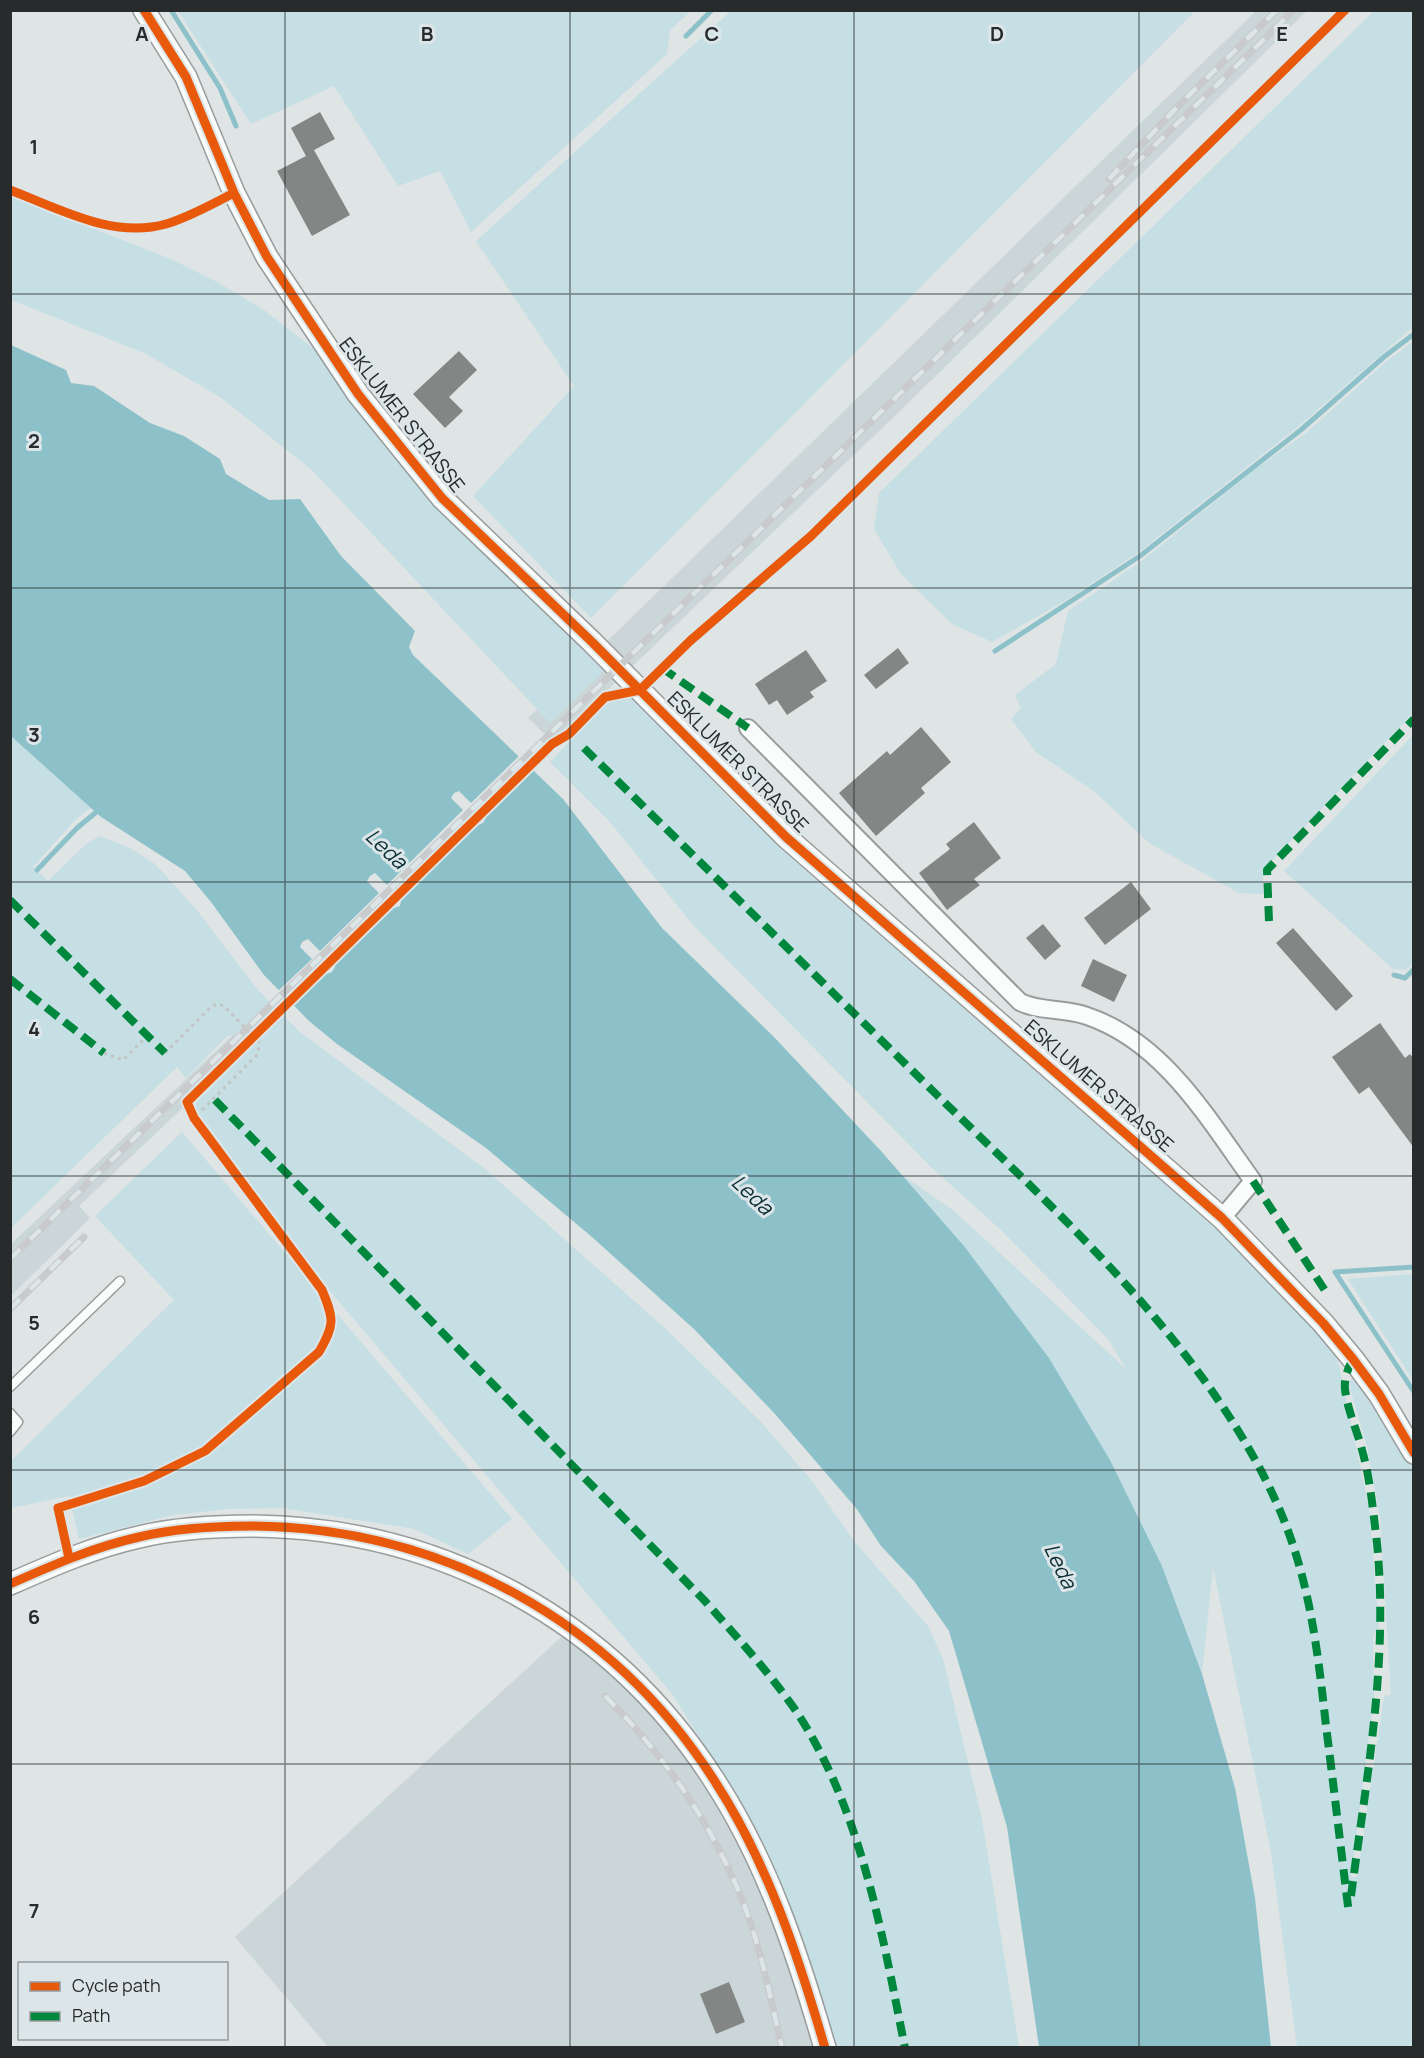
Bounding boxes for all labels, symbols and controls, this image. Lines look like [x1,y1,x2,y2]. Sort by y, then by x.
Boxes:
text: A [135,20,149,47]
text: B [421,20,434,47]
text: C [705,20,719,47]
text: D [990,20,1004,47]
text: E [1276,20,1288,47]
text: 1 [30,133,38,160]
street label: ESKLUMER STRASSE [333,332,471,498]
text: 2 [28,427,40,454]
street label: ESKLUMER STRASSE [662,685,815,838]
text: 3 [28,721,40,748]
water label: Leda [360,822,414,875]
street label: ESKLUMER STRASSE [1019,1013,1180,1158]
text: 4 [28,1015,40,1042]
water label: Leda [726,1168,780,1221]
text: 5 [28,1309,40,1336]
water label: Leda [1038,1538,1084,1594]
text: 6 [28,1603,40,1630]
text: 7 [29,1897,39,1924]
legend [18,1962,228,2040]
text: Cycle path [72,1973,161,1997]
text: Path [72,2003,110,2027]

